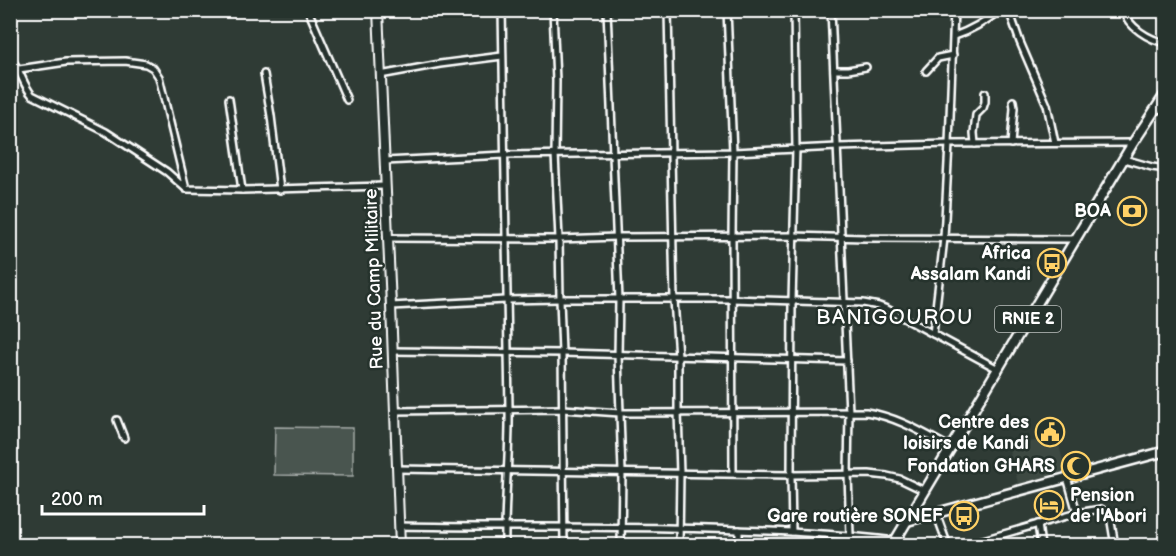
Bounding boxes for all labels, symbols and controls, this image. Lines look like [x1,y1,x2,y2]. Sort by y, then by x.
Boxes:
street label: Rue du Camp Militaire [360,188,388,370]
bank icon: BOA [1116,195,1148,227]
place label: BOA [1074,201,1112,222]
place label: Africa Assalam Kandi [910,243,1031,285]
bus stop icon: Africa Assalam Kandi [1036,247,1068,279]
district label: BANIGOUROU [816,305,974,330]
road number: RNIE 2 [995,306,1061,332]
place label: Centre des loisirs de Kandi [903,412,1029,454]
public building icon: Centre des loisirs de Kandi [1034,416,1066,448]
mosque icon: Fondation GHARS [1060,450,1092,482]
place label: Fondation GHARS [907,456,1055,477]
scale bar [42,478,204,516]
place label: Pension de l'Abori [1070,485,1147,527]
text: 200 m [51,489,103,510]
hotel icon: Pension de l'Abori [1033,489,1065,521]
bus stop icon: Gare routière SONEF [948,500,980,532]
place label: Gare routière SONEF [767,506,943,527]

